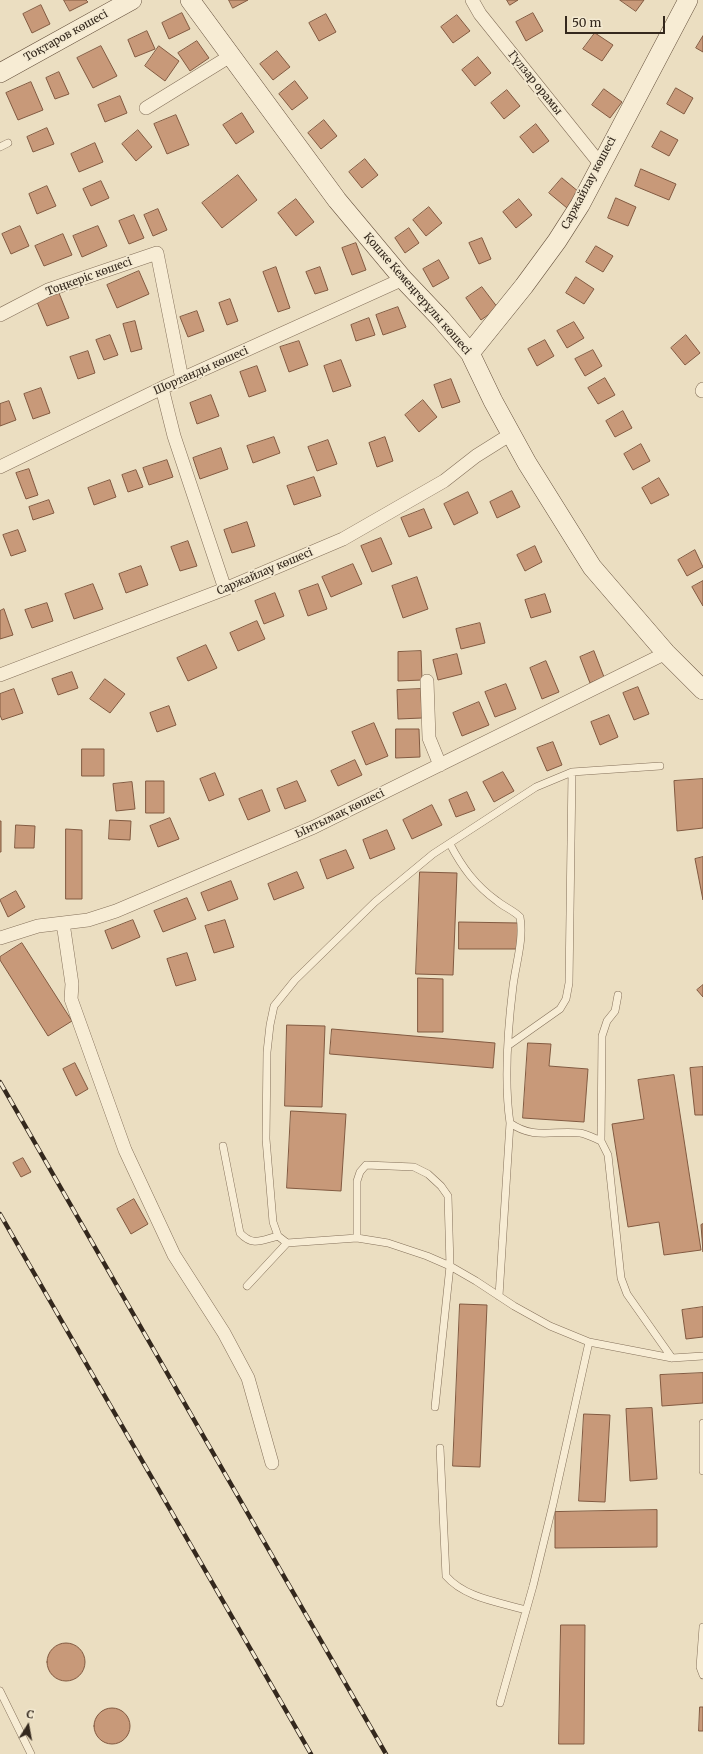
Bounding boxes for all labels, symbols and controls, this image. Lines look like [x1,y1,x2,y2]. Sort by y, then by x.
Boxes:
street label: Тоқтаров көшесі [22,8,110,64]
scale bar [567,8,667,34]
text: 50 m [572,15,601,30]
street label: Гүлзар орамы [505,48,565,118]
street label: Саржайлау көшесі [559,134,619,232]
street label: Қошке Кемеңгерұлы көшесі [361,230,473,358]
street label: Тоңкерiс көшесі [44,255,134,299]
street label: Шортанды көшесі [151,344,251,398]
street label: Саржайлау көшесі [215,546,315,598]
street label: Ынтымақ көшесі [293,787,387,841]
north arrow [8,1706,48,1746]
text: С [25,1707,35,1722]

